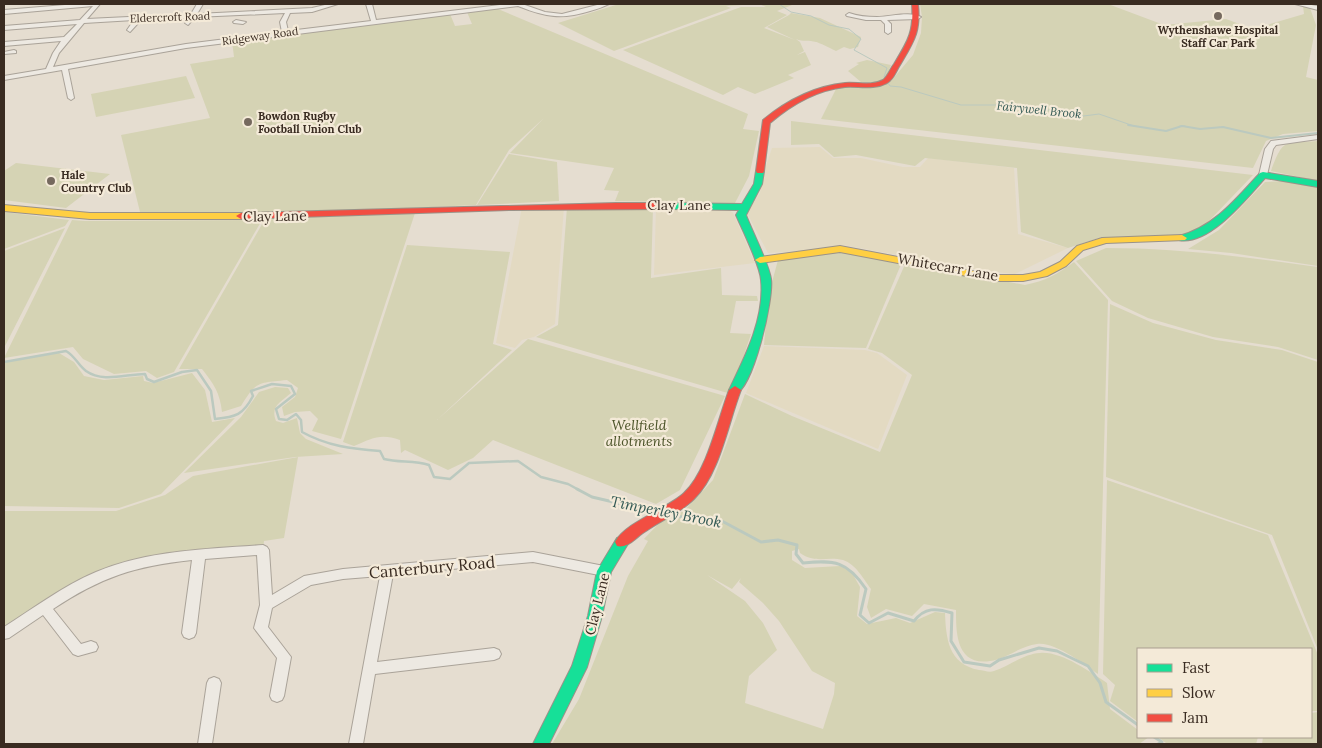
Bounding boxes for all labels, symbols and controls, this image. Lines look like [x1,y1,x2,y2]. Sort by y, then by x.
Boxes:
street label: Eldercroft Road [130,9,211,25]
marker: Wythenshawe Hospital Staff Car Park [1212,10,1224,22]
place label: Wythenshawe Hospital Staff Car Park [1158,23,1279,50]
street label: Ridgeway Road [221,24,300,48]
water label: Fairywell Brook [996,98,1082,121]
place label: Bowdon Rugby Football Union Club [258,109,362,136]
marker: Bowdon Rugby Football Union Club [242,116,254,128]
place label: Hale Country Club [61,168,132,195]
marker: Hale Country Club [45,175,57,187]
street label: Clay Lane [647,196,711,214]
street label: Clay Lane [243,206,307,226]
street label: Whitecarr Lane [896,249,1000,285]
park label: Wellfield allotments [606,416,672,450]
water label: Timperley Brook [609,491,724,532]
street label: Canterbury Road [368,551,496,582]
street label: Clay Lane [581,571,614,637]
legend [1137,648,1312,738]
text: Fast [1182,658,1210,677]
text: Slow [1182,683,1215,702]
text: Jam [1181,708,1209,727]

